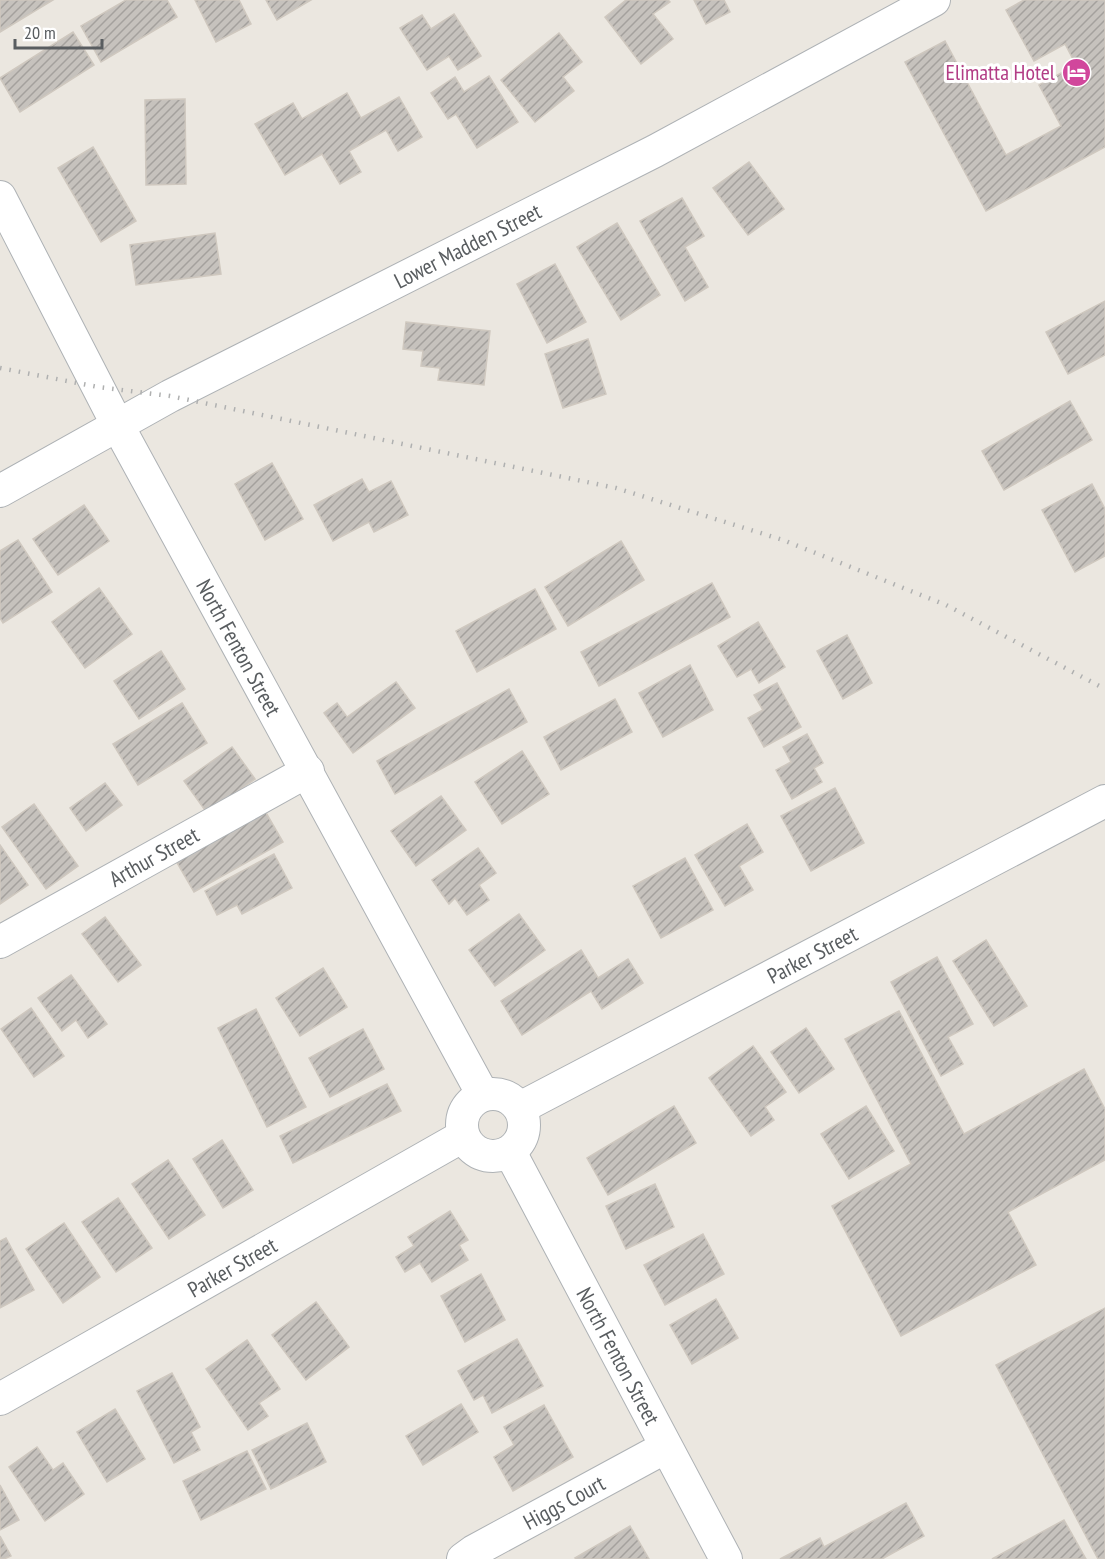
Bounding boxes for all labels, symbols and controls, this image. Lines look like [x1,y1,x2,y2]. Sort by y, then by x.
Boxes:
scale bar [15,12,102,50]
text: 20 m [24,21,56,44]
hotel icon: Elimatta Hotel [1060,56,1092,88]
place label: Elimatta Hotel [946,58,1056,86]
street label: Lower Madden Street [389,197,546,295]
street label: North Fenton Street [190,574,287,721]
street label: Arthur Street [104,820,204,893]
street label: Parker Street [762,920,862,990]
street label: Parker Street [183,1231,282,1303]
street label: North Fenton Street [570,1283,666,1430]
street label: Higgs Court [518,1469,610,1536]

